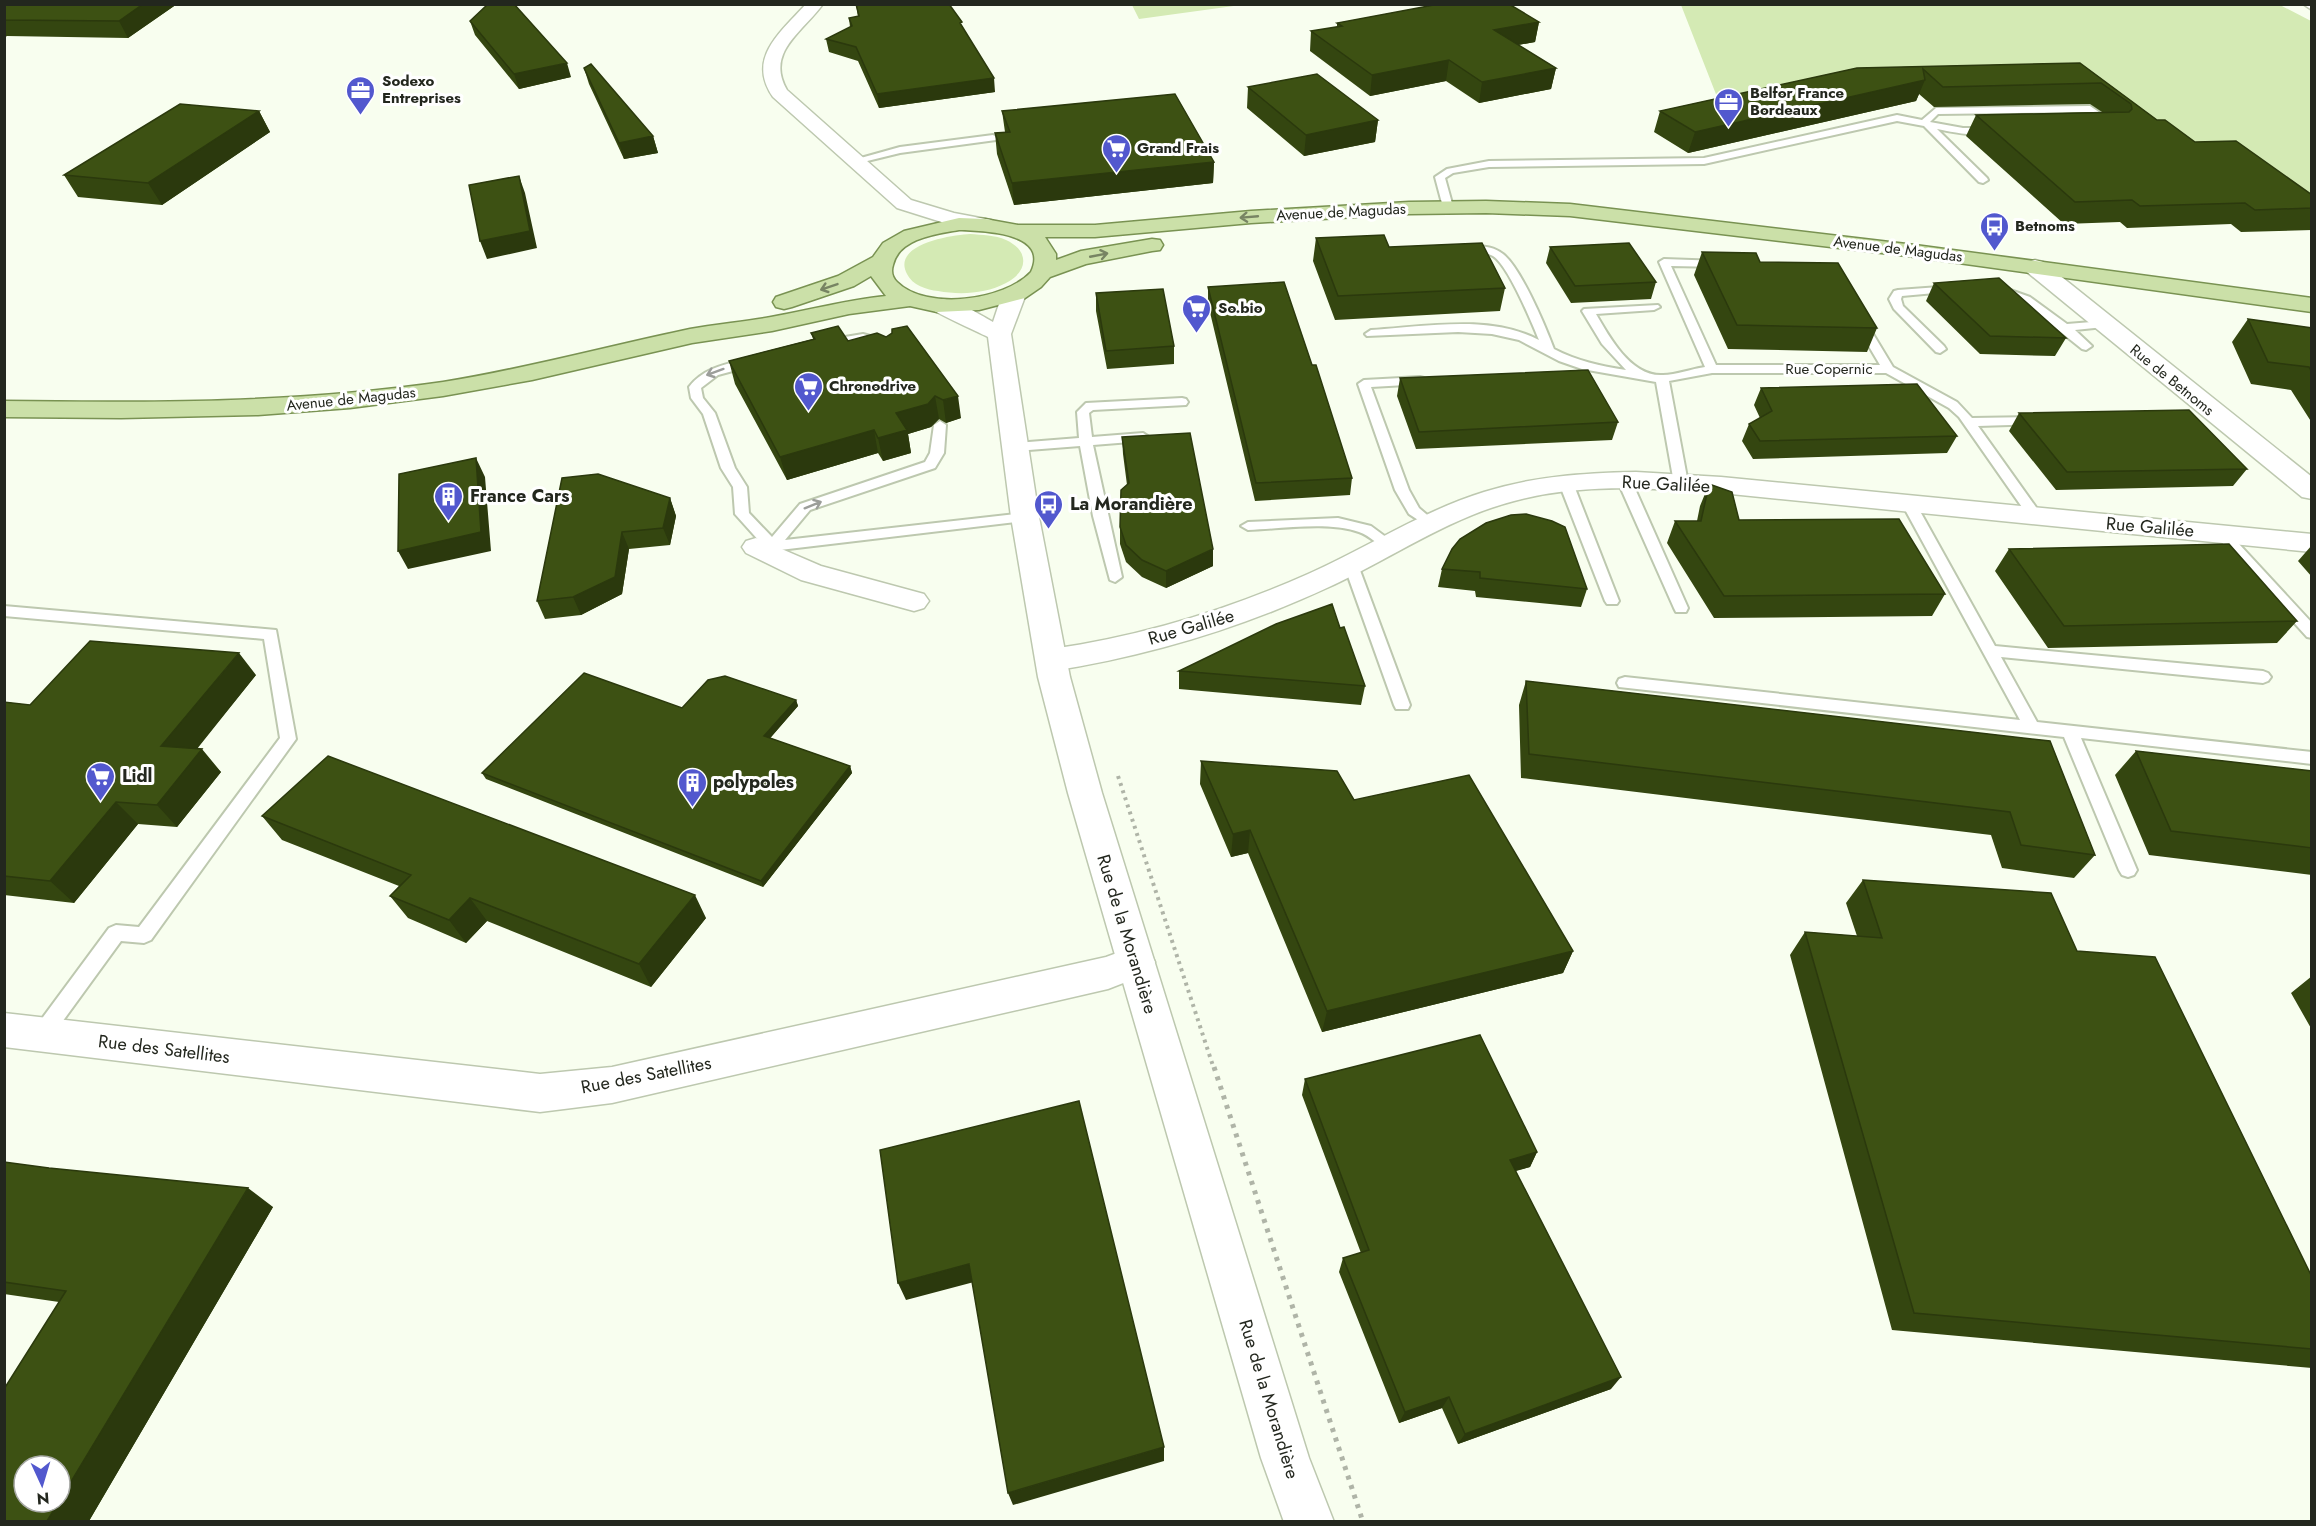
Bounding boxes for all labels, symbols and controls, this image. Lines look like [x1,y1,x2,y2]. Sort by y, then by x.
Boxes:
place label: Sodexo Entreprises [382,70,461,109]
office icon: Sodexo Entreprises [345,74,377,116]
place label: Belfor France Bordeaux [1750,82,1845,121]
office icon: Belfor France Bordeaux [1713,86,1745,128]
supermarket icon: Grand Frais [1100,132,1132,174]
place label: Grand Frais [1137,137,1219,159]
street label: Avenue de Magudas [1276,198,1406,226]
bus stop icon: Betnoms [1978,210,2010,252]
one-way arrow [1239,212,1259,223]
place label: Betnoms [2015,215,2075,237]
street label: Avenue de Magudas [1832,230,1964,268]
one-way arrow [1089,249,1108,260]
one-way arrow [820,282,839,293]
supermarket icon: So.bio [1181,292,1213,334]
place label: So.bio [1218,297,1263,319]
street label: Rue de Betnoms [2125,339,2219,421]
street label: Rue Copernic [1785,358,1873,380]
one-way arrow [706,367,725,378]
supermarket icon: Chronodrive [792,370,824,412]
place label: Chronodrive [829,375,917,397]
street label: Avenue de Magudas [285,381,417,417]
street label: Rue Galilée [1621,469,1711,499]
building icon: France Cars [433,480,465,522]
place label: France Cars [470,483,570,509]
bus stop icon: La Morandière [1033,488,1065,530]
place label: La Morandière [1070,491,1193,517]
one-way arrow [803,499,821,510]
street label: Rue Galilée [2105,510,2195,544]
street label: Rue Galilée [1145,602,1237,652]
supermarket icon: Lidl [85,760,117,802]
place label: Lidl [122,763,152,789]
building icon: polypoles [676,766,708,808]
place label: polypoles [713,769,794,795]
street label: Rue de la Morandière [1090,851,1164,1017]
street label: Rue des Satellites [97,1028,231,1070]
street label: Rue des Satellites [579,1050,713,1100]
street label: Rue de la Morandière [1232,1316,1306,1482]
north arrow [12,1454,72,1514]
text: N [36,1487,50,1510]

